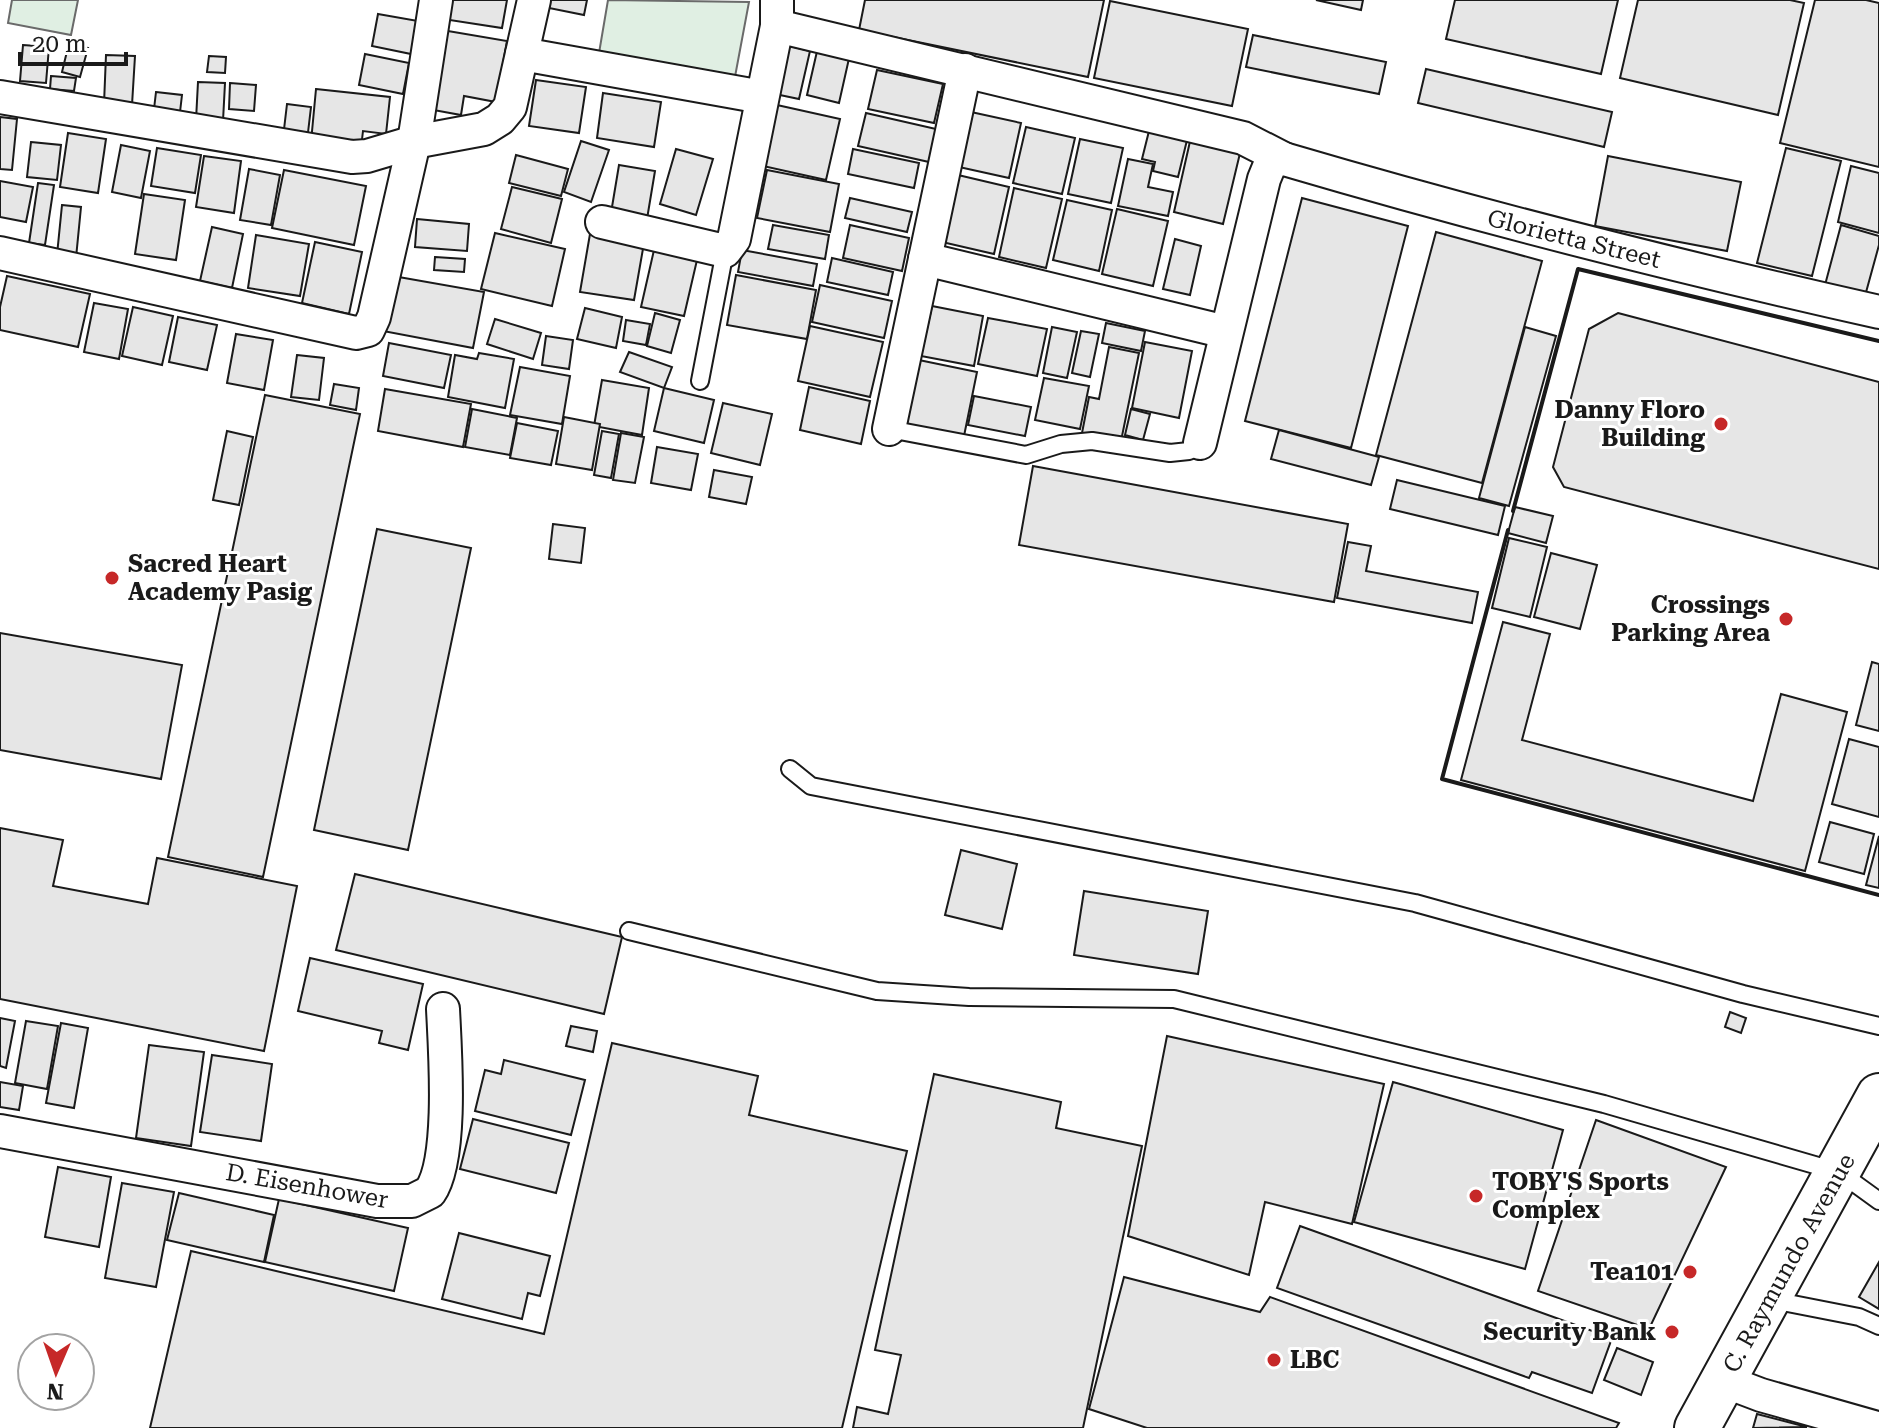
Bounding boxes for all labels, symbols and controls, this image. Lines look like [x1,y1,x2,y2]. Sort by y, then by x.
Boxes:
scale bar [20,16,126,66]
text: 20 m [32,30,87,58]
street label: Glorietta Street [1485,204,1663,274]
place label: Danny Floro Building [1555,396,1705,452]
marker: Danny Floro Building [1712,415,1730,433]
place label: Sacred Heart Academy Pasig [128,550,312,606]
marker: Sacred Heart Academy Pasig [103,569,121,587]
place label: Crossings Parking Area [1611,591,1770,647]
marker: Crossings Parking Area [1777,610,1795,628]
street label: C. Raymundo Avenue [1717,1149,1861,1377]
street label: D. Eisenhower [224,1158,390,1214]
place label: TOBY'S Sports Complex [1492,1168,1669,1224]
marker: TOBY'S Sports Complex [1467,1187,1485,1205]
place label: Tea101 [1590,1258,1674,1286]
marker: Tea101 [1681,1263,1699,1281]
place label: Security Bank [1483,1318,1656,1346]
marker: Security Bank [1663,1323,1681,1341]
north arrow [16,1332,96,1412]
place label: LBC [1290,1346,1340,1374]
marker: LBC [1265,1351,1283,1369]
text: N [46,1379,64,1404]

